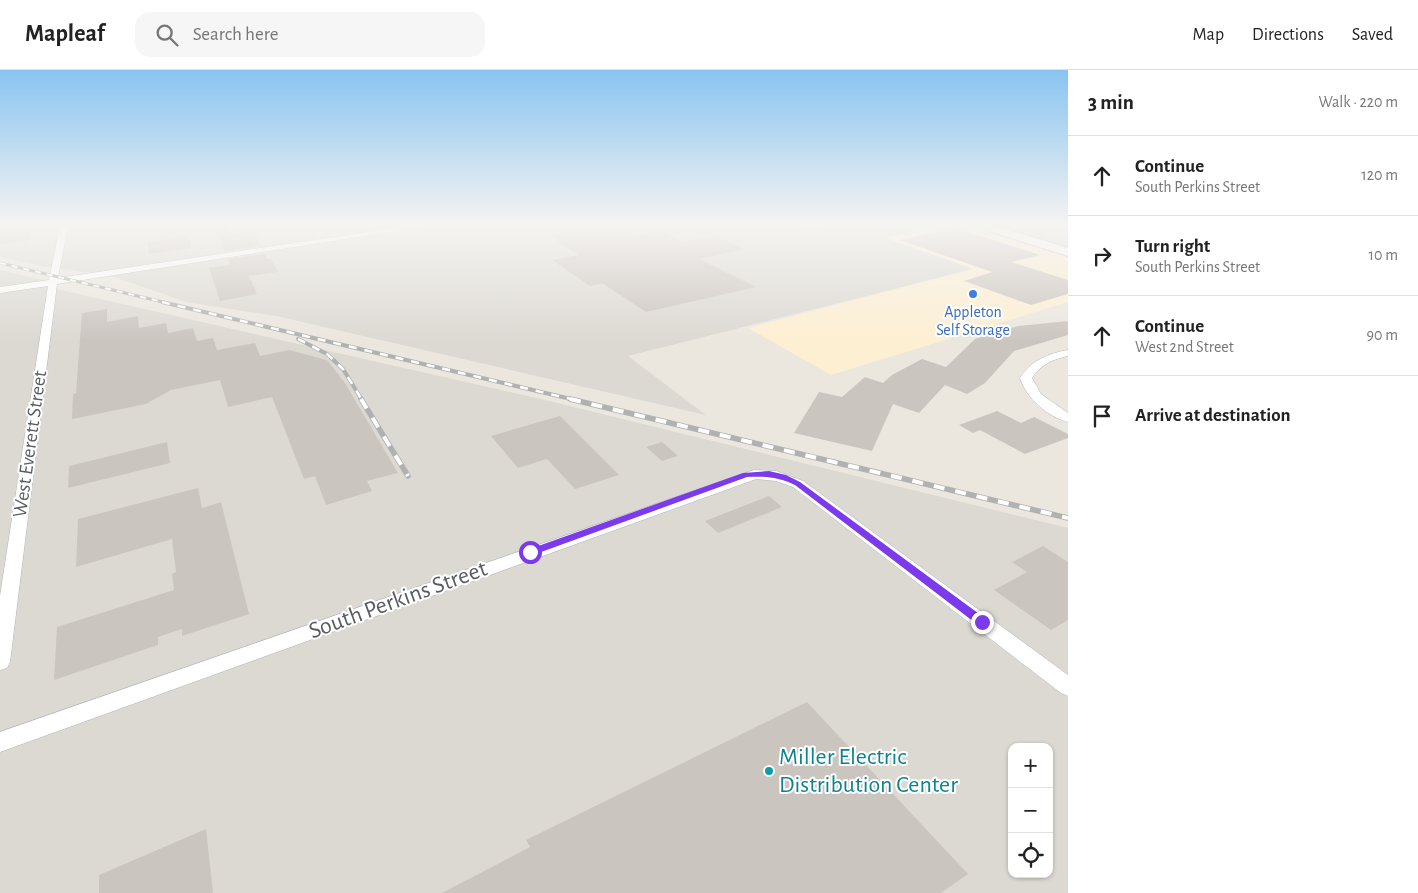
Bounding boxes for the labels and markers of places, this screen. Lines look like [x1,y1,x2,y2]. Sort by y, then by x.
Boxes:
marker: Appleton Self Storage [967,288,979,300]
place label: Appleton Self Storage [936,304,1010,338]
place label: Miller Electric Distribution Center [779,745,958,797]
marker: Miller Electric Distribution Center [763,765,775,777]

